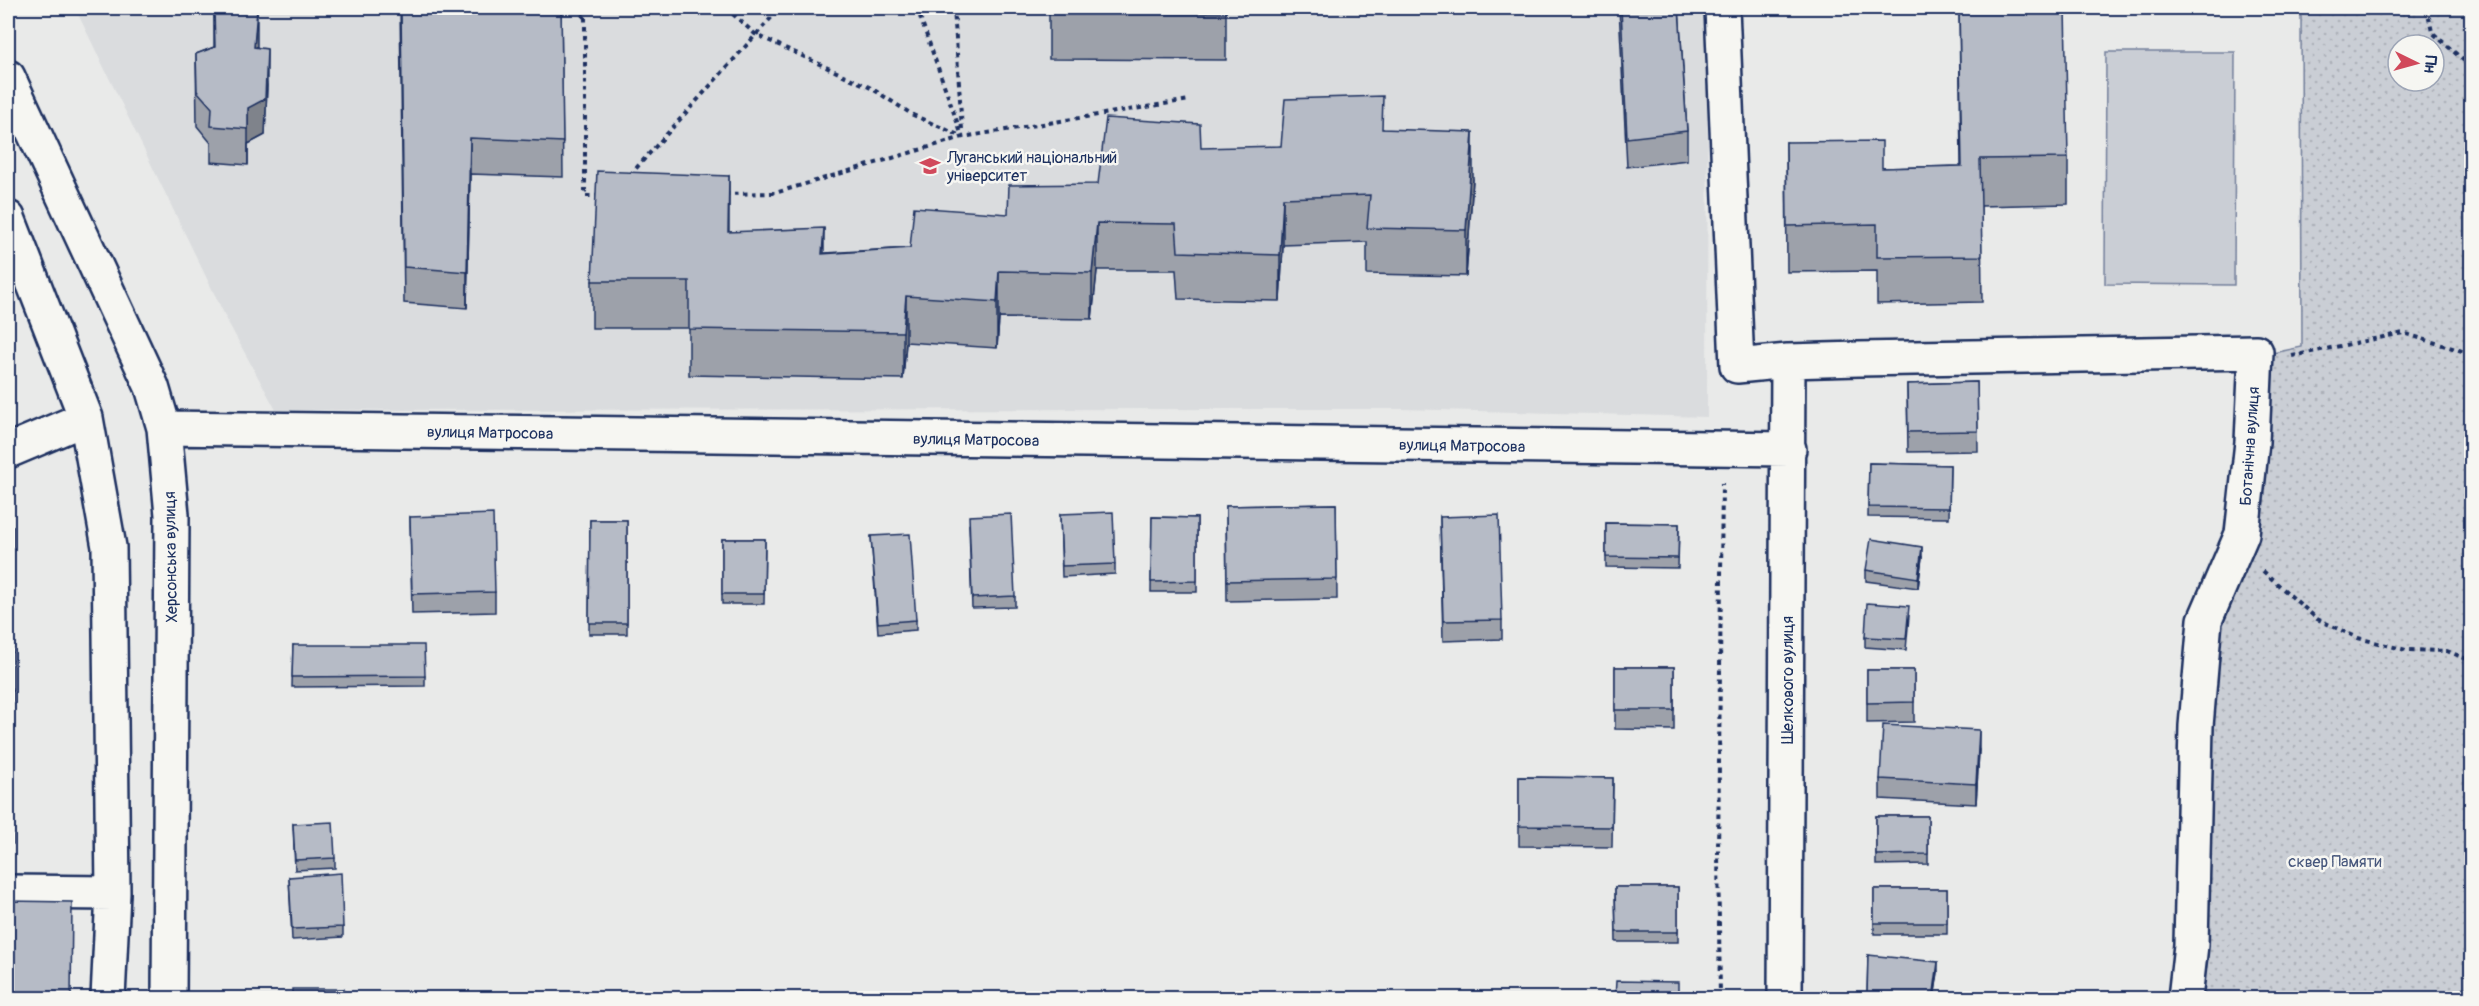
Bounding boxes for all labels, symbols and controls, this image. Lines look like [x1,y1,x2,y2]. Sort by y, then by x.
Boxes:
north arrow [2386,33,2446,93]
text: Пн [2419,55,2441,74]
place label: Луганський національний університет [946,148,1117,186]
school or university icon: Луганський національний університет [918,154,942,178]
street label: Ботанічна вулиця [2236,386,2264,506]
street label: вулиця Матросова [427,422,553,444]
street label: вулиця Матросова [913,429,1039,451]
street label: вулиця Матросова [1399,435,1525,457]
street label: Херсонська вулиця [160,491,182,623]
street label: Шелкового вулиця [1778,616,1798,744]
park label: сквер Памяти [2288,852,2382,872]

